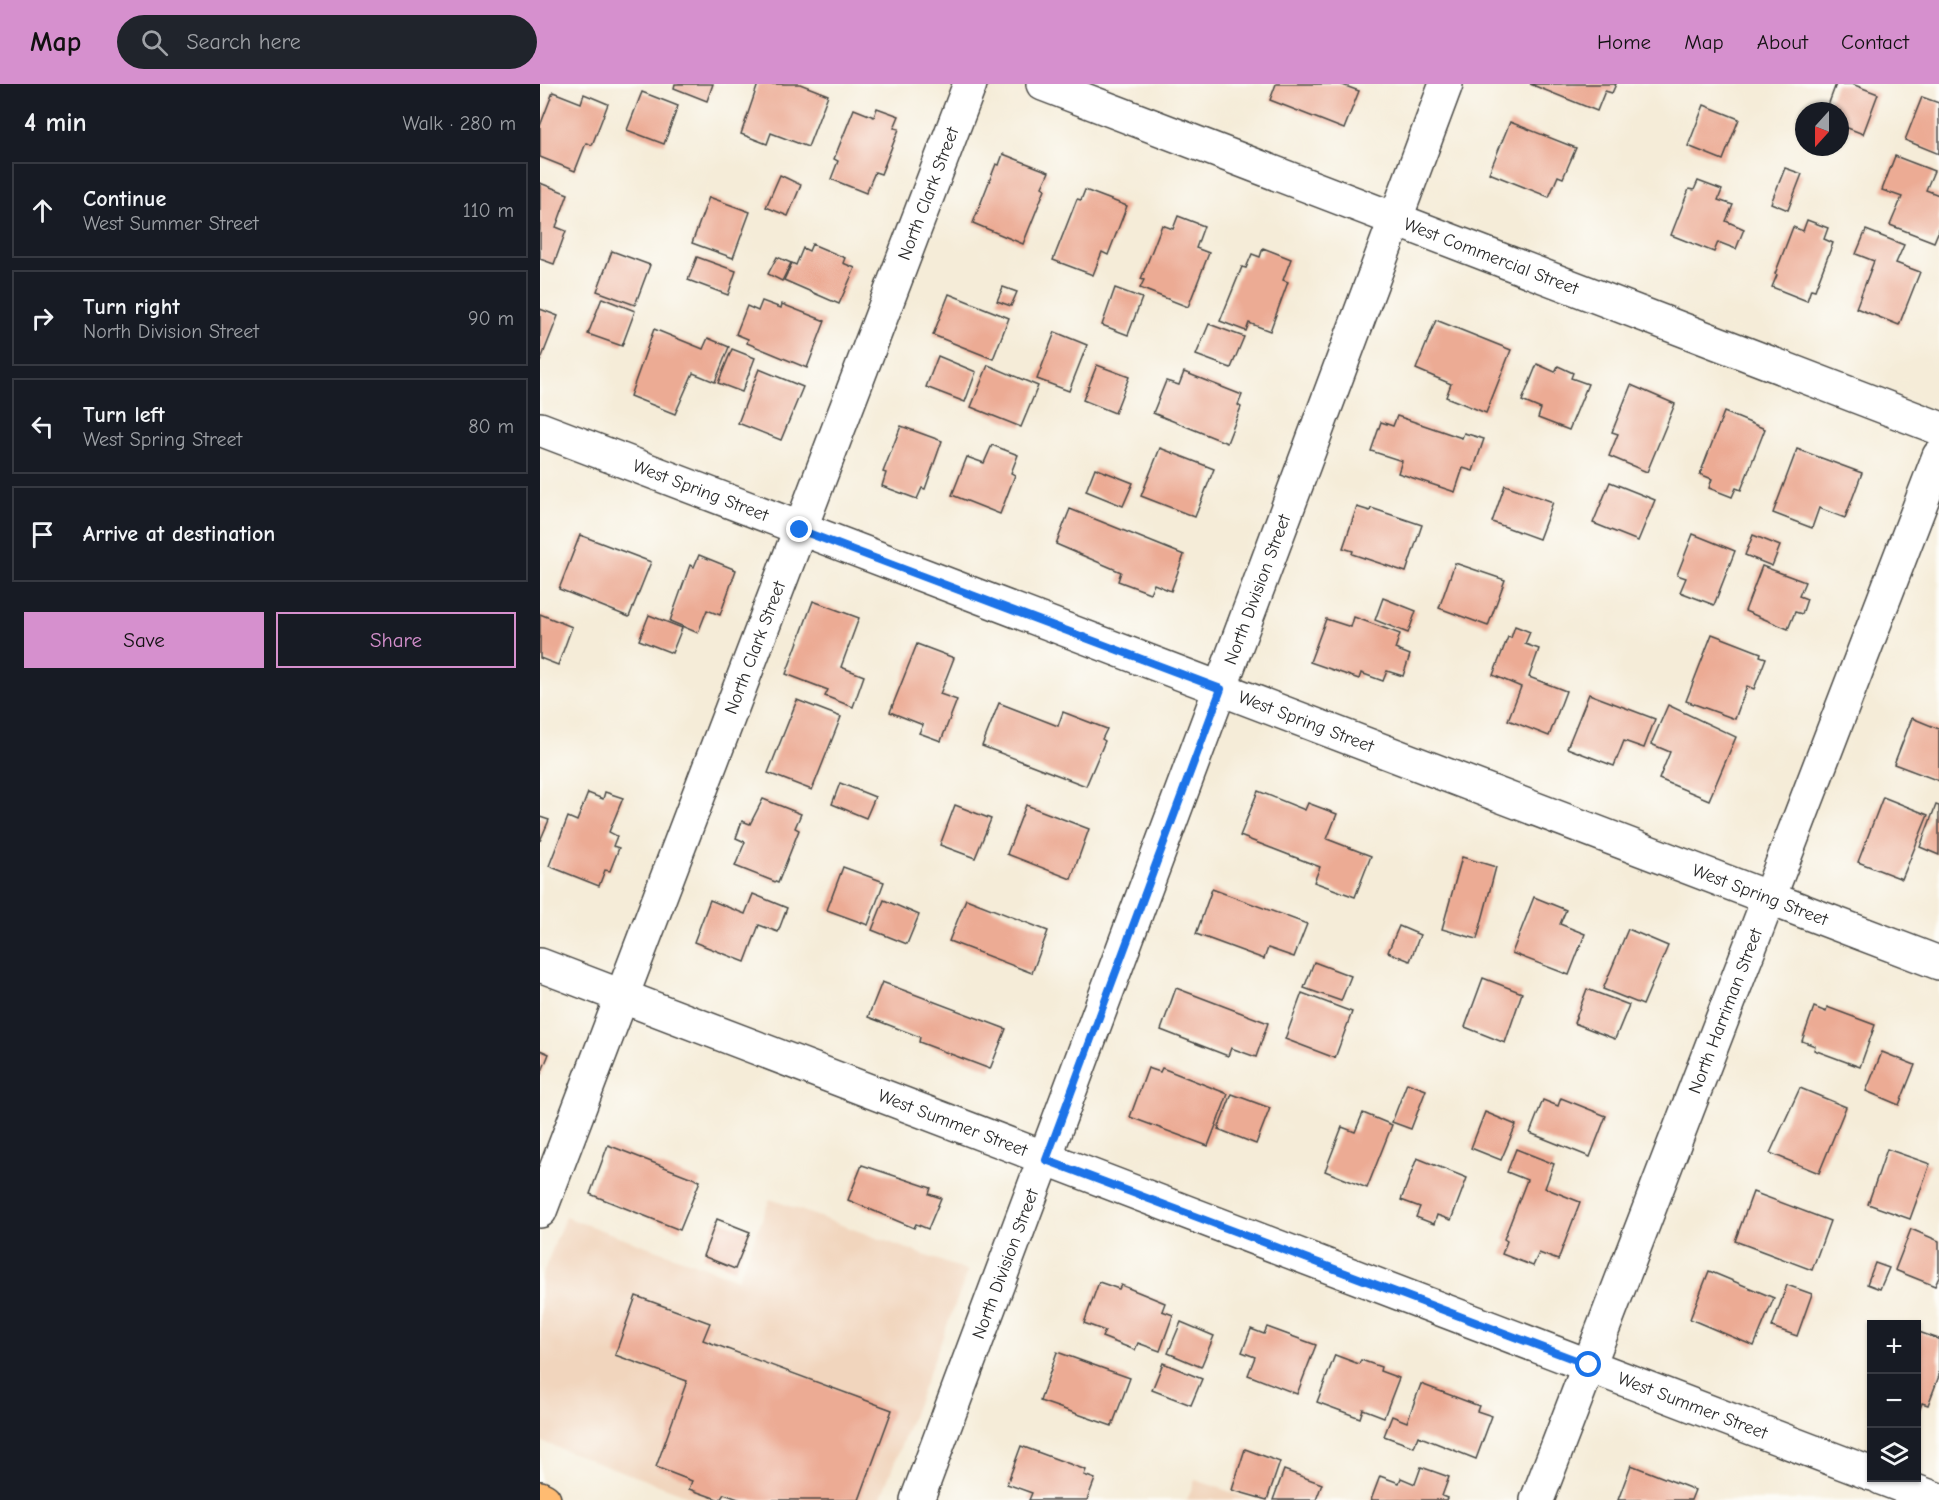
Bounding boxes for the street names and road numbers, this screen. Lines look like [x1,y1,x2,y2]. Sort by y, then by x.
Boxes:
street label: North Clark Street [894,123,964,263]
street label: West Commercial Street [1401,214,1582,300]
street label: West Spring Street [630,455,772,527]
street label: North Division Street [1220,511,1296,668]
street label: North Clark Street [721,578,791,717]
street label: West Spring Street [1235,686,1377,758]
street label: West Spring Street [1689,860,1832,931]
street label: North Harriman Street [1684,925,1767,1097]
street label: West Summer Street [875,1085,1031,1162]
street label: North Division Street [968,1185,1044,1342]
street label: West Summer Street [1615,1368,1771,1444]

